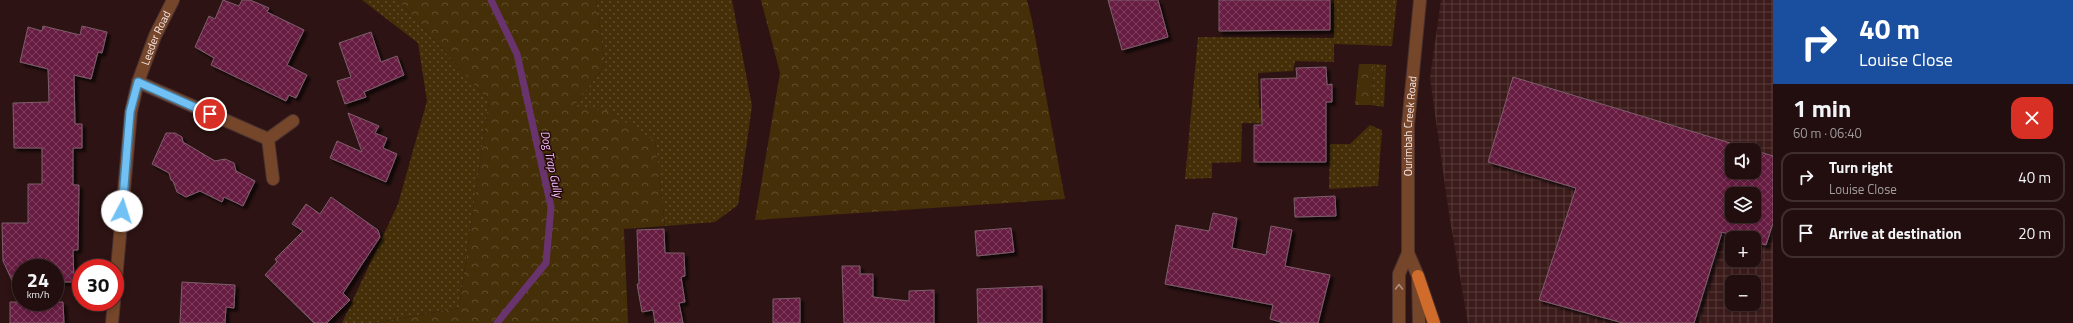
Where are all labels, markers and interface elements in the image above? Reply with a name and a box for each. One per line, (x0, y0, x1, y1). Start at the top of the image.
text: 40 m (1859, 7, 1920, 50)
street label: Leeder Road (137, 8, 174, 67)
icon: right (1793, 16, 1845, 68)
text: Louise Close (1859, 46, 1953, 73)
street label: Ourimbah Creek Road (1400, 75, 1421, 176)
text: 1 min (1793, 90, 1851, 126)
pin (193, 97, 227, 131)
button: close (2011, 97, 2053, 139)
icon: arrive (199, 103, 221, 125)
text: 60 m · 06:40 (1793, 123, 1862, 143)
water label: Dog Trap Gully (536, 129, 569, 201)
map controls (1725, 143, 1761, 311)
button: sound (1725, 143, 1761, 179)
text: Turn right (1829, 156, 1893, 179)
icon: right (1795, 166, 1817, 188)
text: 40 m (2018, 166, 2051, 189)
text: Louise Close (1829, 179, 1897, 199)
button: layers (1725, 187, 1761, 223)
position arrow (101, 190, 143, 232)
icon: arrive (1795, 222, 1817, 244)
text: Arrive at destination (1829, 222, 1962, 245)
text: 20 m (2018, 222, 2051, 245)
button: + (1725, 231, 1761, 267)
speed limit sign: 30 (72, 259, 124, 311)
text: 24 (27, 264, 49, 295)
button: − (1725, 275, 1761, 311)
one-way arrow (1395, 284, 1403, 290)
text: km/h (27, 287, 49, 302)

